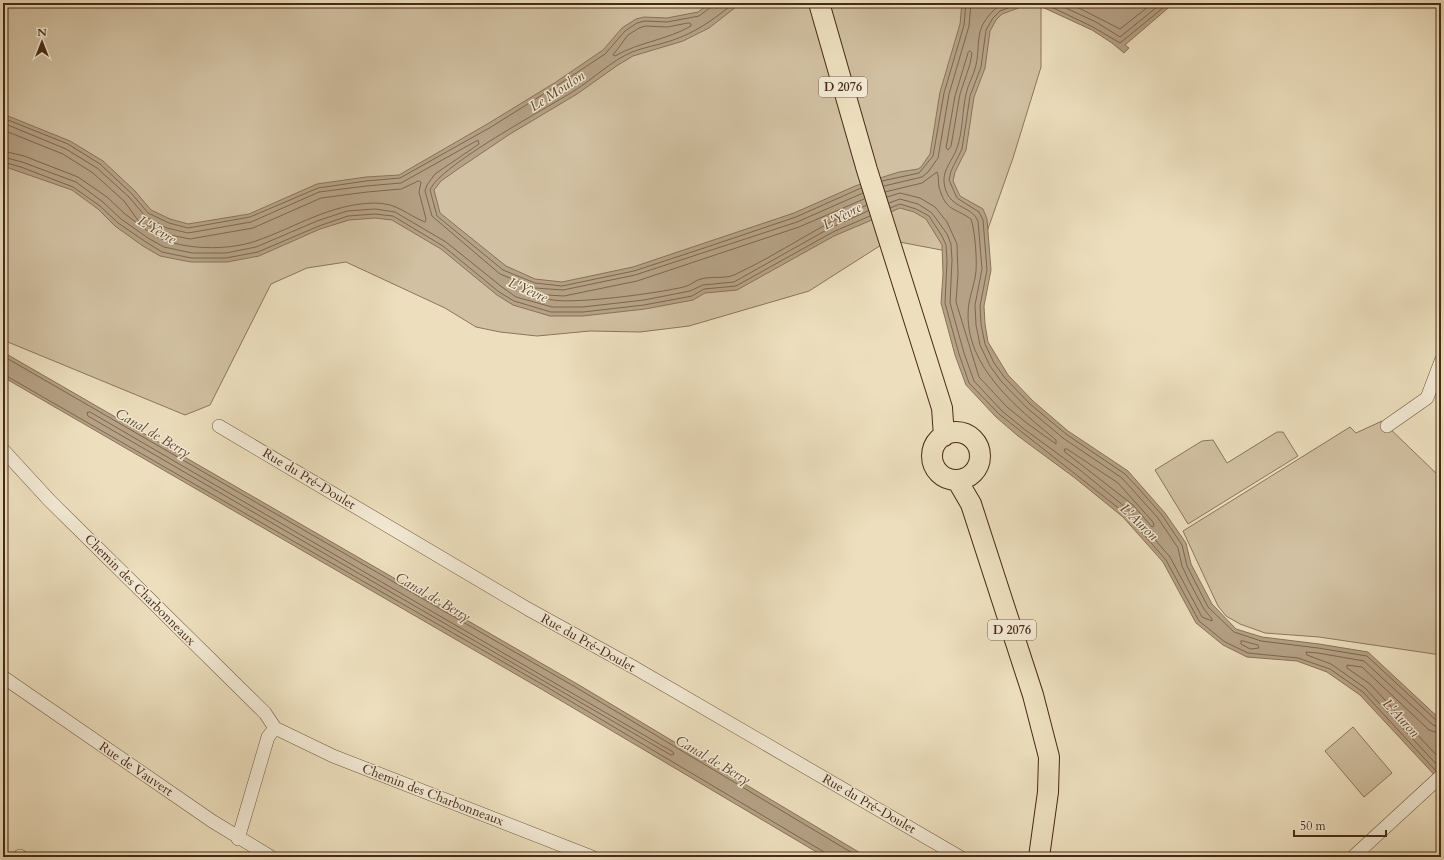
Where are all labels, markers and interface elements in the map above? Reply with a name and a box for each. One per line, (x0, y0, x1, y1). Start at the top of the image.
north arrow (22, 22, 62, 62)
text: N (37, 25, 47, 40)
water label: Le Moulon (526, 66, 588, 116)
road number: D 2076 (819, 77, 867, 97)
water label: L'Yèvre (819, 198, 865, 234)
water label: L'Yèvre (134, 211, 180, 249)
water label: L'Yèvre (505, 273, 551, 307)
water label: Canal de Berry (112, 404, 194, 462)
street label: Rue du Pré-Doulet (259, 444, 359, 514)
water label: L'Auron (1116, 499, 1162, 545)
street label: Chemin des Charbonneaux (80, 530, 200, 650)
water label: Canal de Berry (392, 568, 474, 626)
street label: Rue du Pré-Doulet (538, 610, 638, 676)
road number: D 2076 (988, 620, 1036, 640)
water label: L'Auron (1378, 695, 1424, 742)
water label: Canal de Berry (672, 731, 754, 789)
street label: Rue de Vauvert (96, 738, 176, 800)
street label: Chemin des Charbonneaux (360, 760, 507, 831)
street label: Rue du Pré-Doulet (819, 770, 919, 838)
scale bar (1294, 812, 1386, 838)
text: 50 m (1300, 818, 1327, 834)

